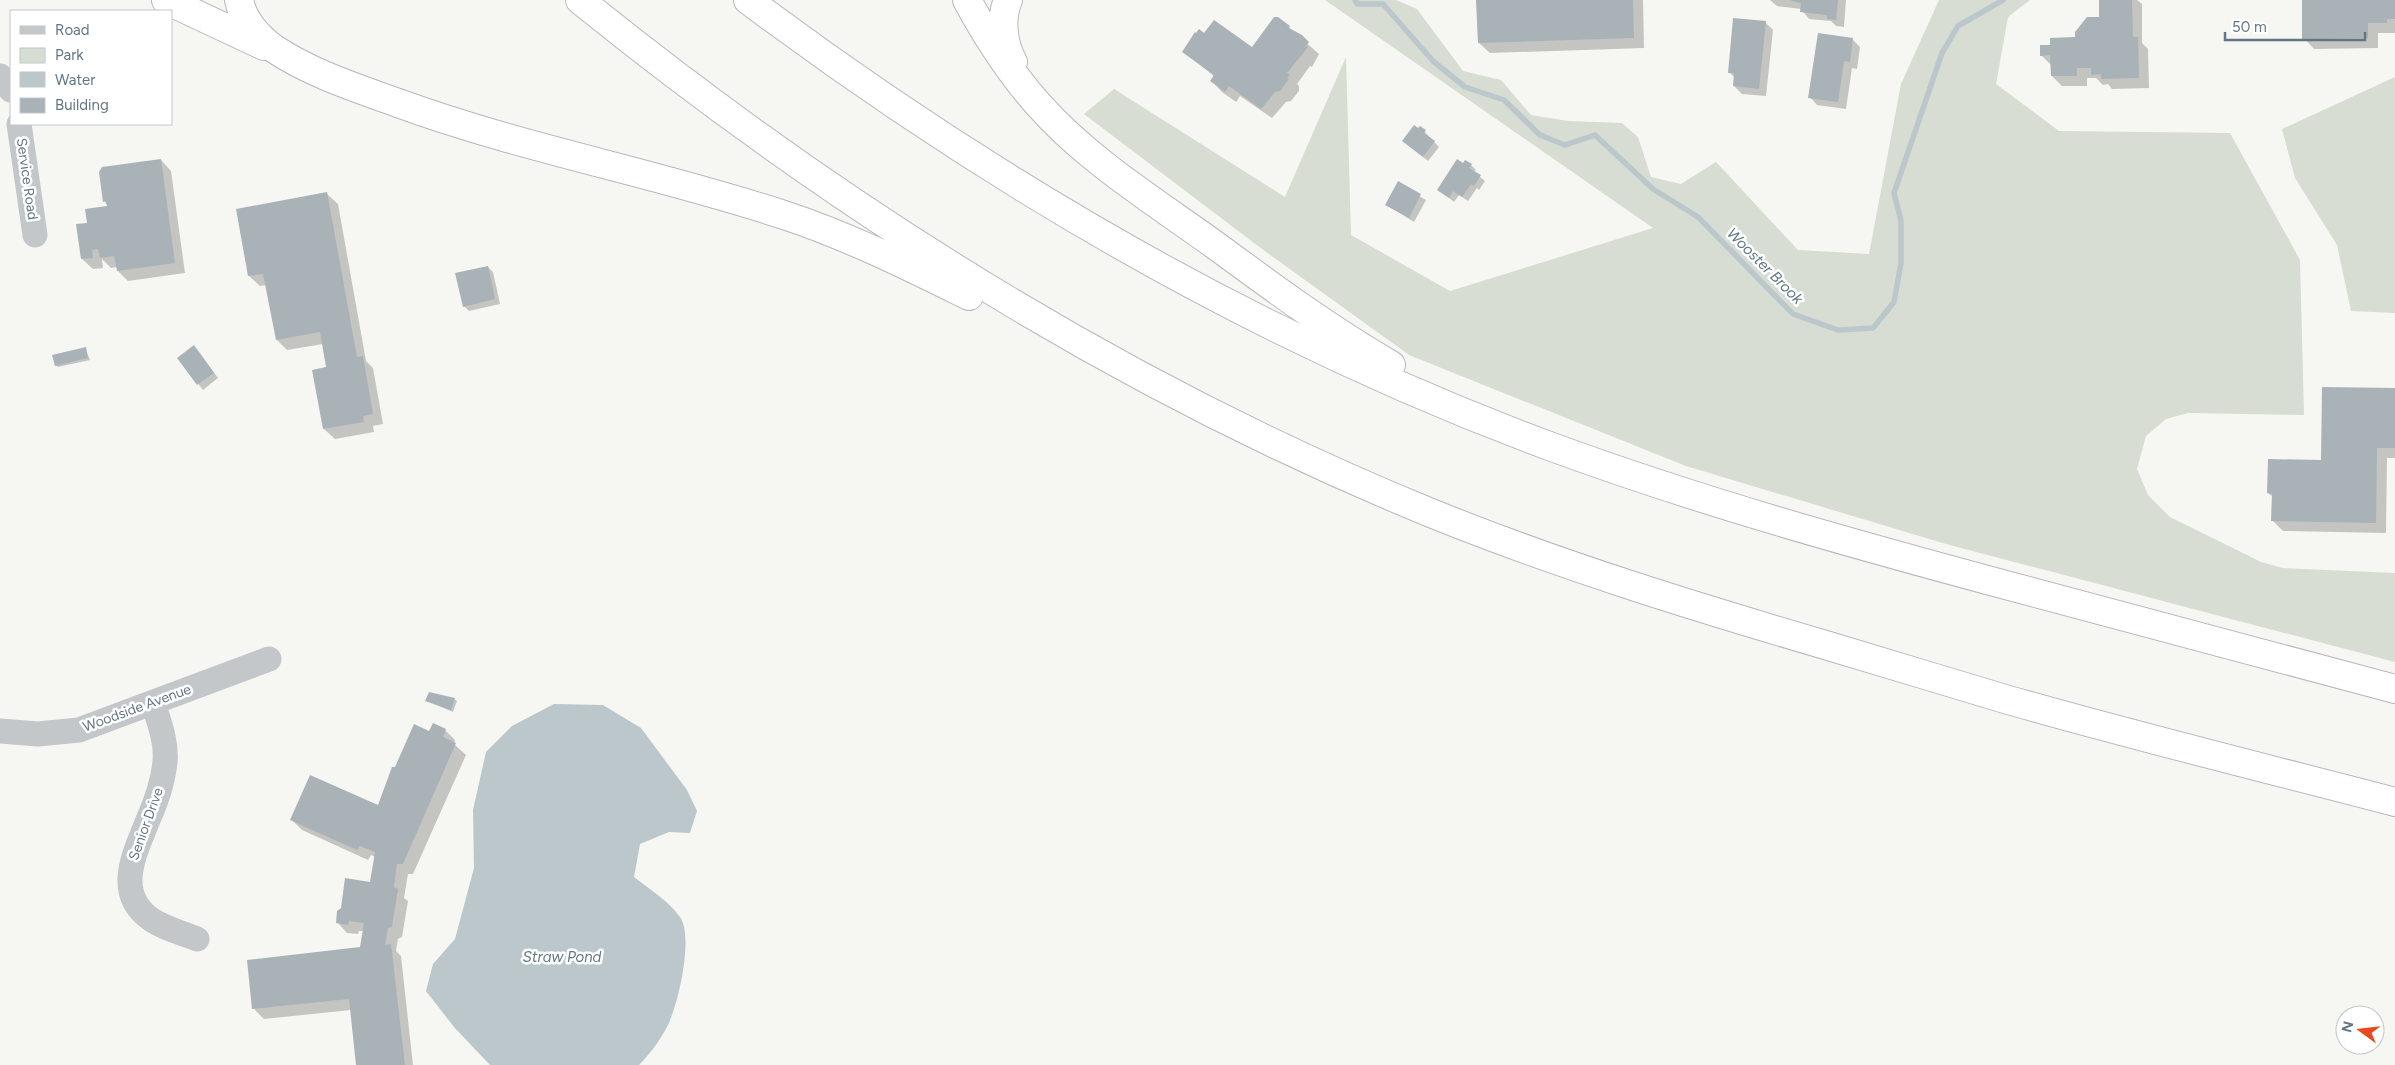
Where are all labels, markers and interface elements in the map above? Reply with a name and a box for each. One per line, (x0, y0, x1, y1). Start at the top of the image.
legend (10, 10, 172, 125)
scale bar (2225, 10, 2365, 42)
text: 50 m (2232, 18, 2267, 36)
text: Road (55, 21, 90, 39)
text: Park (55, 46, 84, 64)
text: Water (55, 71, 95, 89)
text: Building (55, 96, 109, 114)
street label: Service Road (13, 137, 41, 221)
water label: Wooster Brook (1723, 224, 1807, 308)
street label: Woodside Avenue (81, 680, 194, 735)
street label: Senior Drive (125, 785, 167, 863)
water label: Straw Pond (523, 948, 602, 966)
north arrow (2335, 1005, 2385, 1055)
text: N (2338, 1019, 2358, 1034)

